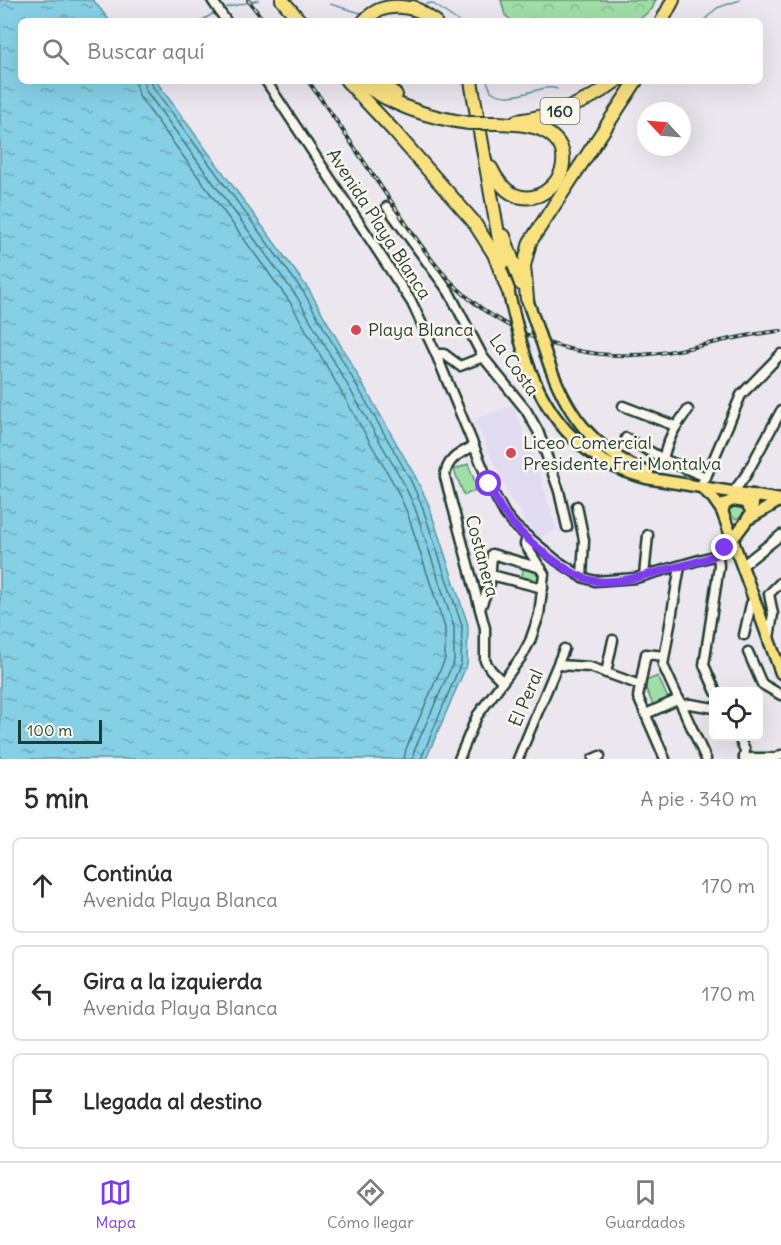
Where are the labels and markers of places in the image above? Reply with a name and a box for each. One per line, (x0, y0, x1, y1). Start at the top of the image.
place label: Playa Blanca (368, 318, 474, 341)
marker: Playa Blanca (349, 323, 363, 337)
place label: Liceo Comercial Presidente Frei Montalva (523, 431, 721, 475)
marker: Liceo Comercial Presidente Frei Montalva (504, 446, 518, 460)

